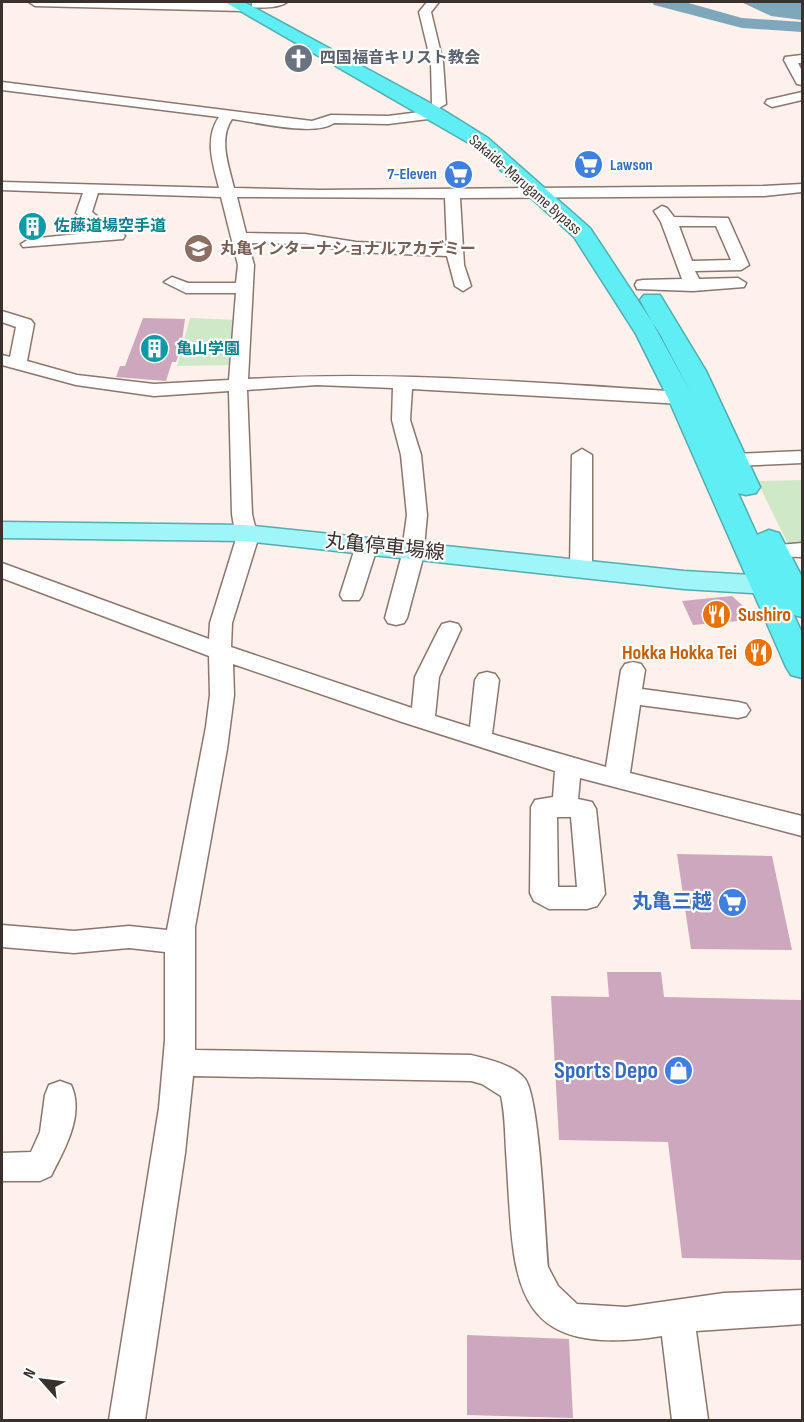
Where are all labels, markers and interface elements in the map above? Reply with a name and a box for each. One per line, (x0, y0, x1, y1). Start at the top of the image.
church icon: 四国福音キリスト教会 (283, 42, 315, 74)
place label: 四国福音キリスト教会 (320, 49, 480, 68)
street label: Sakaide-Marugame Bypass (465, 131, 585, 239)
supermarket icon: Lawson (573, 149, 605, 181)
place label: Lawson (610, 156, 653, 175)
supermarket icon: 7-Eleven (442, 158, 474, 190)
place label: 7-Eleven (387, 165, 437, 184)
building icon: 佐藤道場空手道 (17, 210, 49, 242)
place label: 佐藤道場空手道 (53, 217, 166, 236)
school or university icon: 丸亀インターナショナルアカデミー (183, 233, 215, 265)
place label: 丸亀インターナショナルアカデミー (220, 240, 476, 259)
building icon: 亀山学園 (139, 333, 171, 365)
place label: 亀山学園 (176, 340, 240, 359)
street label: 丸亀停車場線 (324, 529, 446, 565)
restaurant icon: Sushiro (701, 599, 733, 631)
place label: Sushiro (738, 603, 791, 627)
restaurant icon: Hokka Hokka Tei (742, 637, 774, 669)
place label: Hokka Hokka Tei (622, 641, 737, 665)
supermarket icon: 丸亀三越 (717, 886, 749, 918)
place label: 丸亀三越 (632, 890, 712, 914)
shop icon: Sports Depo (663, 1054, 695, 1086)
place label: Sports Depo (554, 1056, 658, 1085)
north arrow (12, 1350, 72, 1410)
text: N (20, 1365, 40, 1382)

